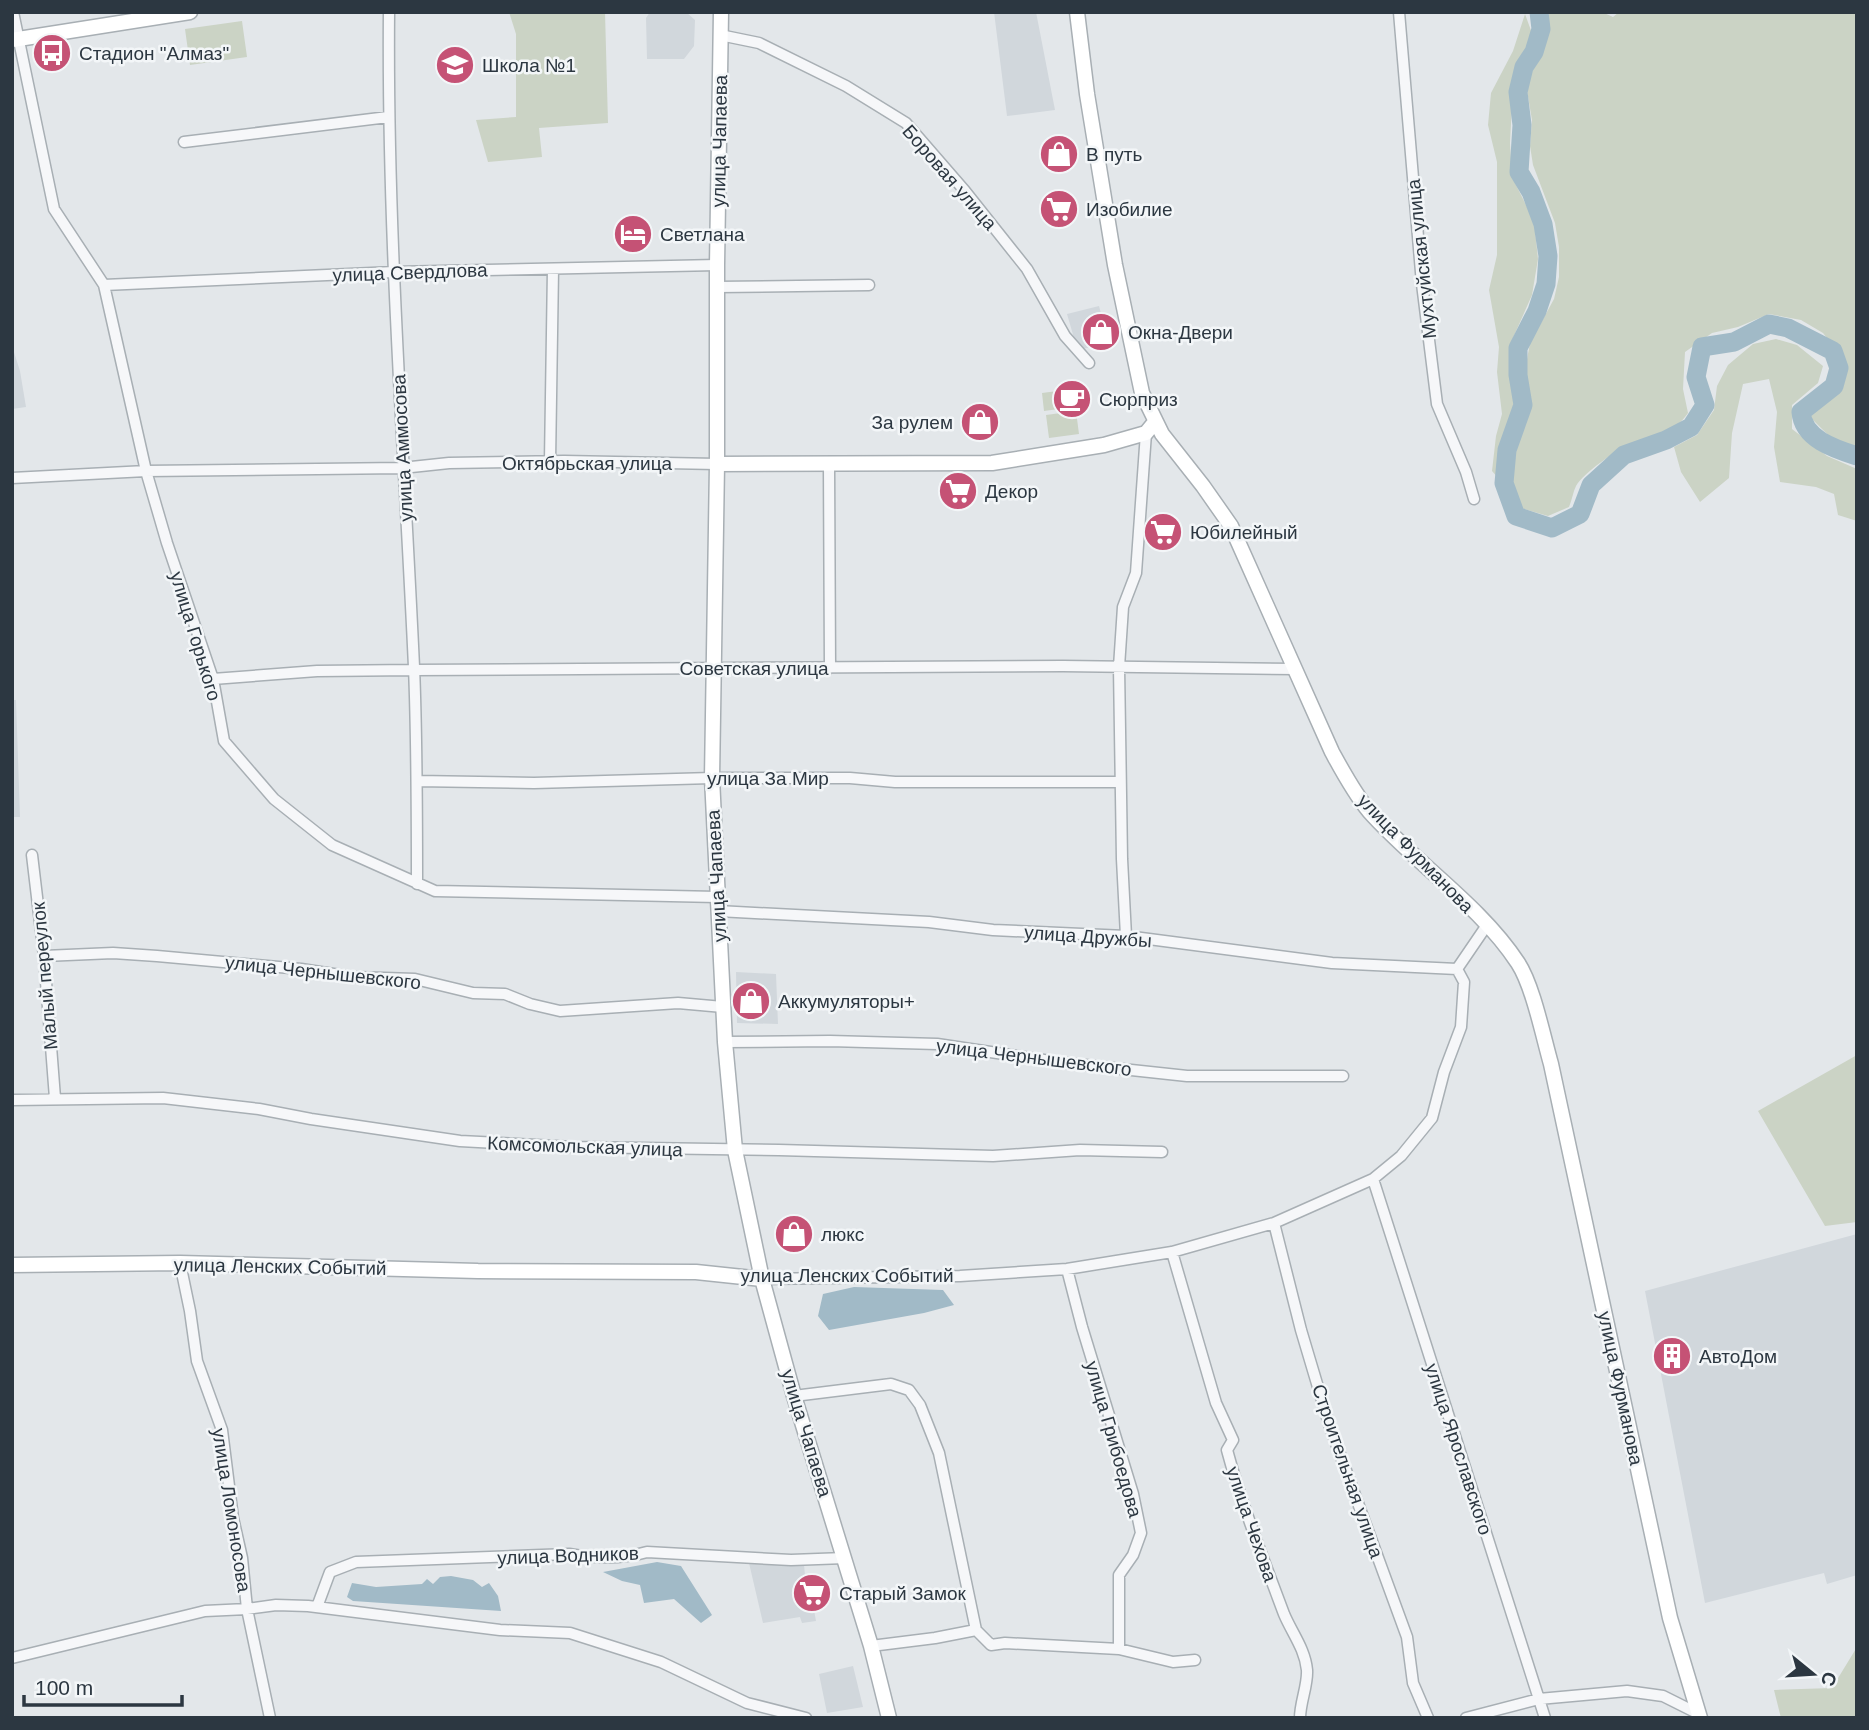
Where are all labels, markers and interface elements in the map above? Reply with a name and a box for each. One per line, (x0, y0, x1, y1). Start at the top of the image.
bus stop icon: Стадион "Алмаз" (31, 32, 73, 74)
place label: Стадион "Алмаз" (79, 43, 229, 64)
school or university icon: Школа №1 (434, 44, 476, 86)
place label: Школа №1 (482, 55, 576, 76)
street label: улица Чапаева (708, 74, 731, 207)
street label: Боровая улица (898, 120, 1001, 235)
shop icon: В путь (1038, 133, 1080, 175)
place label: В путь (1086, 144, 1142, 165)
street label: Мухтуйская улица (1403, 178, 1440, 340)
supermarket icon: Изобилие (1038, 188, 1080, 230)
place label: Изобилие (1086, 199, 1172, 220)
hotel icon: Светлана (612, 213, 654, 255)
place label: Светлана (660, 224, 745, 245)
street label: улица Свердлова (332, 259, 488, 286)
shop icon: Окна-Двери (1080, 311, 1122, 353)
place label: Окна-Двери (1128, 322, 1233, 343)
street label: улица Аммосова (388, 373, 417, 522)
cafe icon: Сюрприз (1051, 378, 1093, 420)
place label: Сюрприз (1099, 389, 1178, 410)
shop icon: За рулем (959, 401, 1001, 443)
place label: За рулем (872, 412, 953, 433)
street label: Октябрьская улица (502, 453, 673, 474)
supermarket icon: Декор (937, 470, 979, 512)
place label: Декор (985, 481, 1038, 502)
supermarket icon: Юбилейный (1142, 511, 1184, 553)
place label: Юбилейный (1190, 522, 1298, 543)
street label: улица Горького (166, 569, 225, 703)
street label: Советская улица (679, 658, 829, 679)
street label: улица За Мир (707, 768, 829, 789)
street label: улица Фурманова (1354, 790, 1478, 917)
street label: улица Чапаева (703, 809, 730, 943)
street label: Малый переулок (28, 900, 61, 1051)
street label: улица Дружбы (1023, 922, 1153, 951)
street label: улица Чернышевского (224, 952, 422, 993)
shop icon: Аккумуляторы+ (730, 980, 772, 1022)
place label: Аккумуляторы+ (778, 991, 915, 1012)
street label: улица Чернышевского (935, 1035, 1133, 1080)
street label: Комсомольская улица (487, 1133, 684, 1160)
shop icon: люкс (773, 1213, 815, 1255)
place label: люкс (821, 1224, 864, 1245)
street label: улица Ленских Событий (173, 1254, 387, 1279)
street label: улица Ленских Событий (741, 1265, 954, 1286)
street label: улица Фурманова (1594, 1309, 1647, 1467)
building icon: АвтоДом (1651, 1335, 1693, 1377)
place label: АвтоДом (1699, 1346, 1777, 1367)
street label: улица Грибоедова (1081, 1359, 1146, 1520)
street label: улица Ярославского (1421, 1361, 1496, 1538)
street label: улица Чапаева (777, 1367, 836, 1500)
street label: Строительная улица (1308, 1381, 1387, 1561)
street label: улица Ломоносова (208, 1426, 255, 1594)
street label: улица Чехова (1222, 1464, 1281, 1585)
street label: улица Водников (497, 1543, 639, 1568)
supermarket icon: Старый Замок (791, 1572, 833, 1614)
place label: Старый Замок (839, 1583, 967, 1604)
north arrow (1778, 1639, 1848, 1709)
scale bar (24, 1664, 182, 1708)
text: С (1817, 1669, 1841, 1689)
text: 100 m (35, 1676, 93, 1699)

